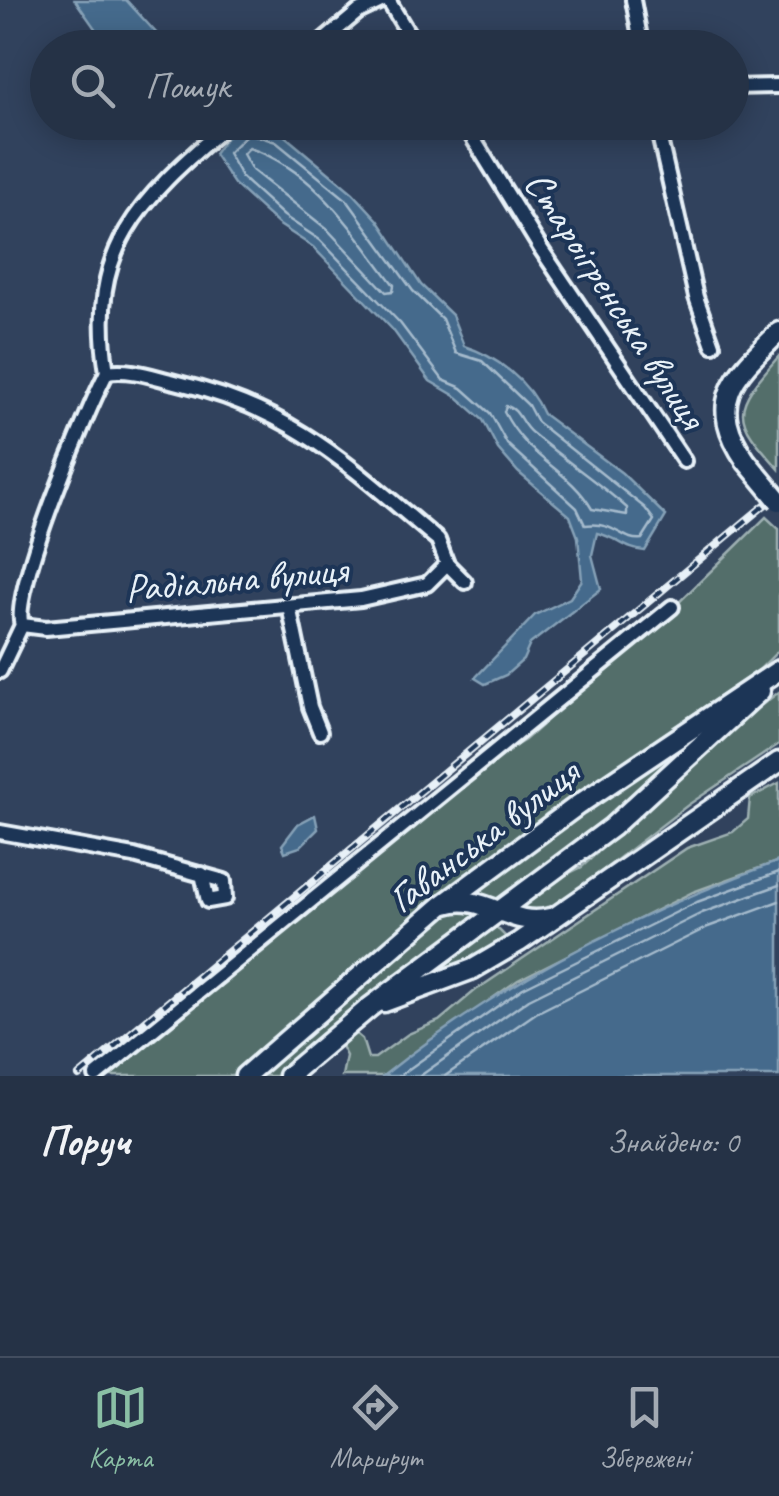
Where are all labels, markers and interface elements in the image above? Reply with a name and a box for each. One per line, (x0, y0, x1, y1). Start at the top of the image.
search box (30, 30, 749, 140)
icon: search (65, 58, 120, 113)
text: Пошук (145, 62, 230, 109)
street label: Староігренська вулиця (513, 161, 718, 440)
street label: Радіальна вулиця (123, 544, 352, 614)
street label: Гаванська вулиця (378, 746, 592, 924)
text: Поруч (40, 1115, 130, 1168)
text: Знайдено: 0 (607, 1121, 739, 1162)
tab: Карта (89, 1380, 153, 1475)
tab: Маршрут (330, 1380, 422, 1475)
tab: Збережені (599, 1380, 690, 1475)

